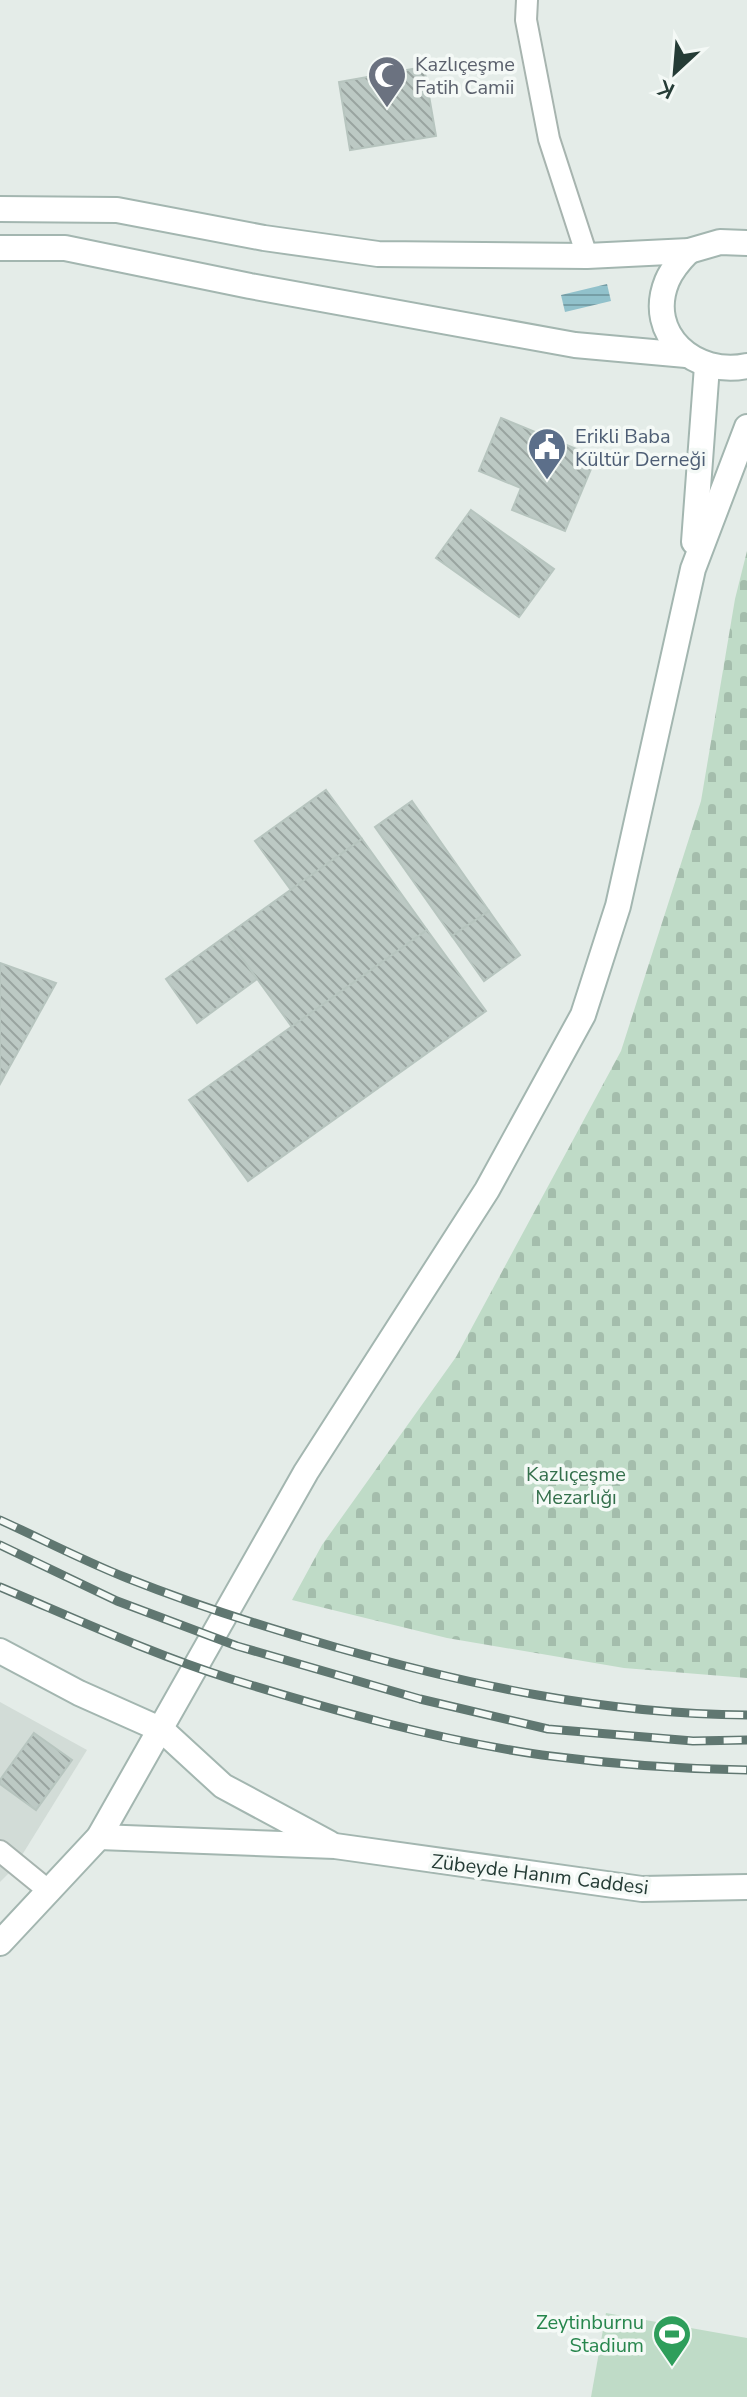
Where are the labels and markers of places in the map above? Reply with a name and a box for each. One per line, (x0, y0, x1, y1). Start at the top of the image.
place label: Kazlıçeşme Fatih Camii (415, 51, 515, 101)
mosque icon: Kazlıçeşme Fatih Camii (366, 54, 408, 109)
place label: Erikli Baba Kültür Derneği (575, 423, 706, 473)
public building icon: Erikli Baba Kültür Derneği (526, 426, 568, 481)
place label: Zeytinburnu Stadium (536, 2309, 644, 2359)
sports icon: Zeytinburnu Stadium (651, 2313, 693, 2368)

